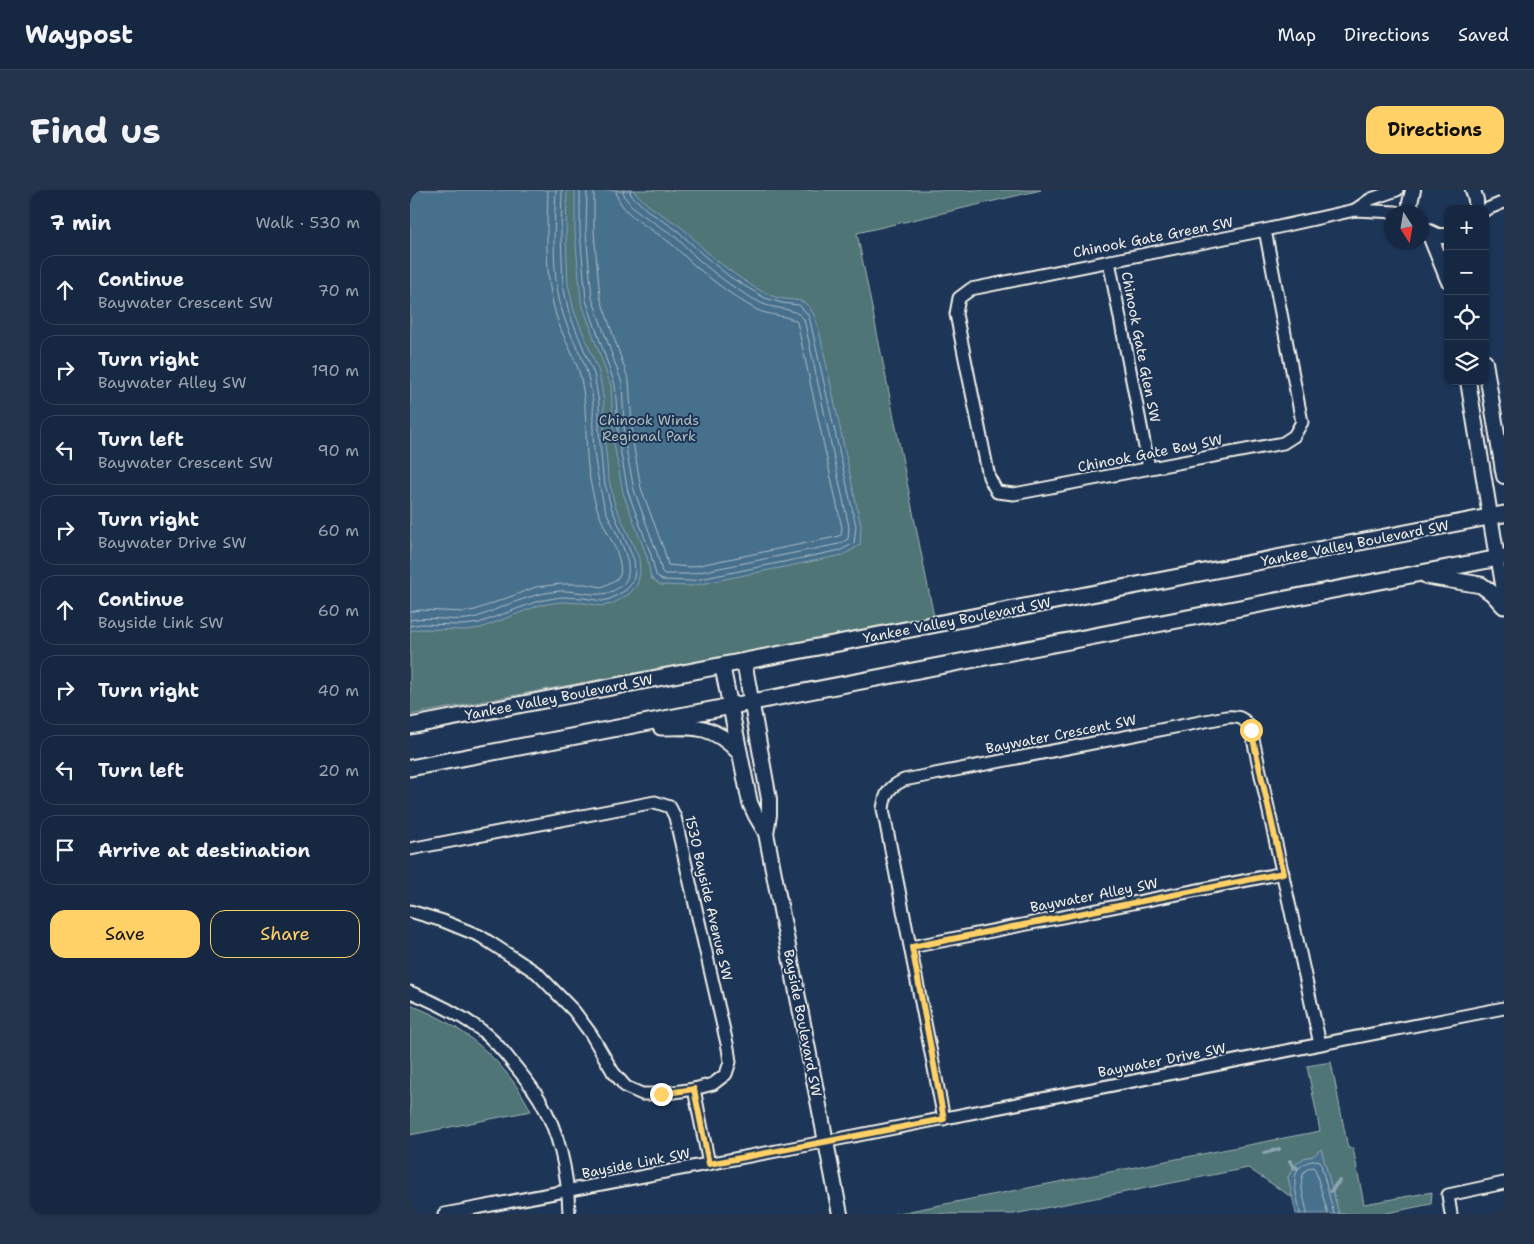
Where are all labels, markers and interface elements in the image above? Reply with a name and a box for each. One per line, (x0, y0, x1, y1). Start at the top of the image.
text: Waypost (25, 19, 133, 51)
text: Map (1278, 23, 1316, 47)
text: Directions (1344, 23, 1430, 47)
text: Saved (1458, 23, 1509, 47)
button: Directions (1366, 106, 1504, 154)
text: Find us (30, 107, 161, 154)
north arrow (1384, 205, 1429, 250)
map controls (1444, 205, 1489, 385)
button: + (1444, 205, 1489, 250)
text: 7 min (50, 209, 111, 237)
text: Walk · 530 m (256, 212, 360, 233)
street label: Chinook Gate Green SW (1071, 213, 1235, 261)
button: − (1444, 250, 1489, 295)
text: Continue (98, 267, 184, 292)
street label: Chinook Gate Glen SW (1118, 270, 1164, 424)
icon: ahead (51, 276, 79, 304)
text: 70 m (318, 280, 359, 301)
text: Baywater Crescent SW (98, 292, 273, 313)
button: locate (1444, 295, 1489, 340)
button: layers (1444, 340, 1489, 385)
text: Turn right (98, 347, 199, 372)
icon: right (51, 356, 79, 384)
text: 190 m (312, 360, 359, 381)
text: Baywater Alley SW (98, 372, 247, 393)
park label: Chinook Winds Regional Park (599, 411, 699, 445)
text: Turn left (98, 427, 184, 452)
street label: Chinook Gate Bay SW (1076, 430, 1224, 476)
icon: left (51, 436, 79, 464)
text: 90 m (318, 440, 359, 461)
text: Baywater Crescent SW (98, 452, 273, 473)
text: Turn right (98, 507, 199, 532)
icon: right (51, 516, 79, 544)
street label: Yankee Valley Boulevard SW (1259, 516, 1451, 570)
text: 60 m (318, 520, 359, 541)
text: Baywater Drive SW (98, 532, 247, 553)
text: Continue (98, 587, 184, 612)
street label: Yankee Valley Boulevard SW (861, 593, 1053, 647)
icon: ahead (51, 596, 79, 624)
text: 60 m (318, 600, 359, 621)
text: Bayside Link SW (98, 612, 224, 633)
street label: Yankee Valley Boulevard SW (463, 670, 655, 724)
icon: right (51, 676, 79, 704)
text: Turn right (98, 678, 199, 703)
text: 40 m (317, 680, 359, 701)
street label: Baywater Crescent SW (984, 711, 1138, 757)
route start (1240, 719, 1263, 742)
icon: left (51, 756, 79, 784)
text: Turn left (98, 758, 184, 783)
text: 20 m (318, 760, 359, 781)
street label: 1530 Bayside Avenue SW (681, 813, 737, 983)
icon: arrive (51, 836, 79, 864)
text: Arrive at destination (98, 838, 310, 863)
street label: Baywater Alley SW (1028, 874, 1160, 916)
button: Save (50, 910, 200, 958)
button: Share (210, 910, 360, 958)
street label: Bayside Boulevard SW (780, 948, 826, 1098)
street label: Baywater Drive SW (1096, 1039, 1228, 1081)
route end (650, 1083, 673, 1106)
street label: Bayside Link SW (580, 1144, 692, 1182)

